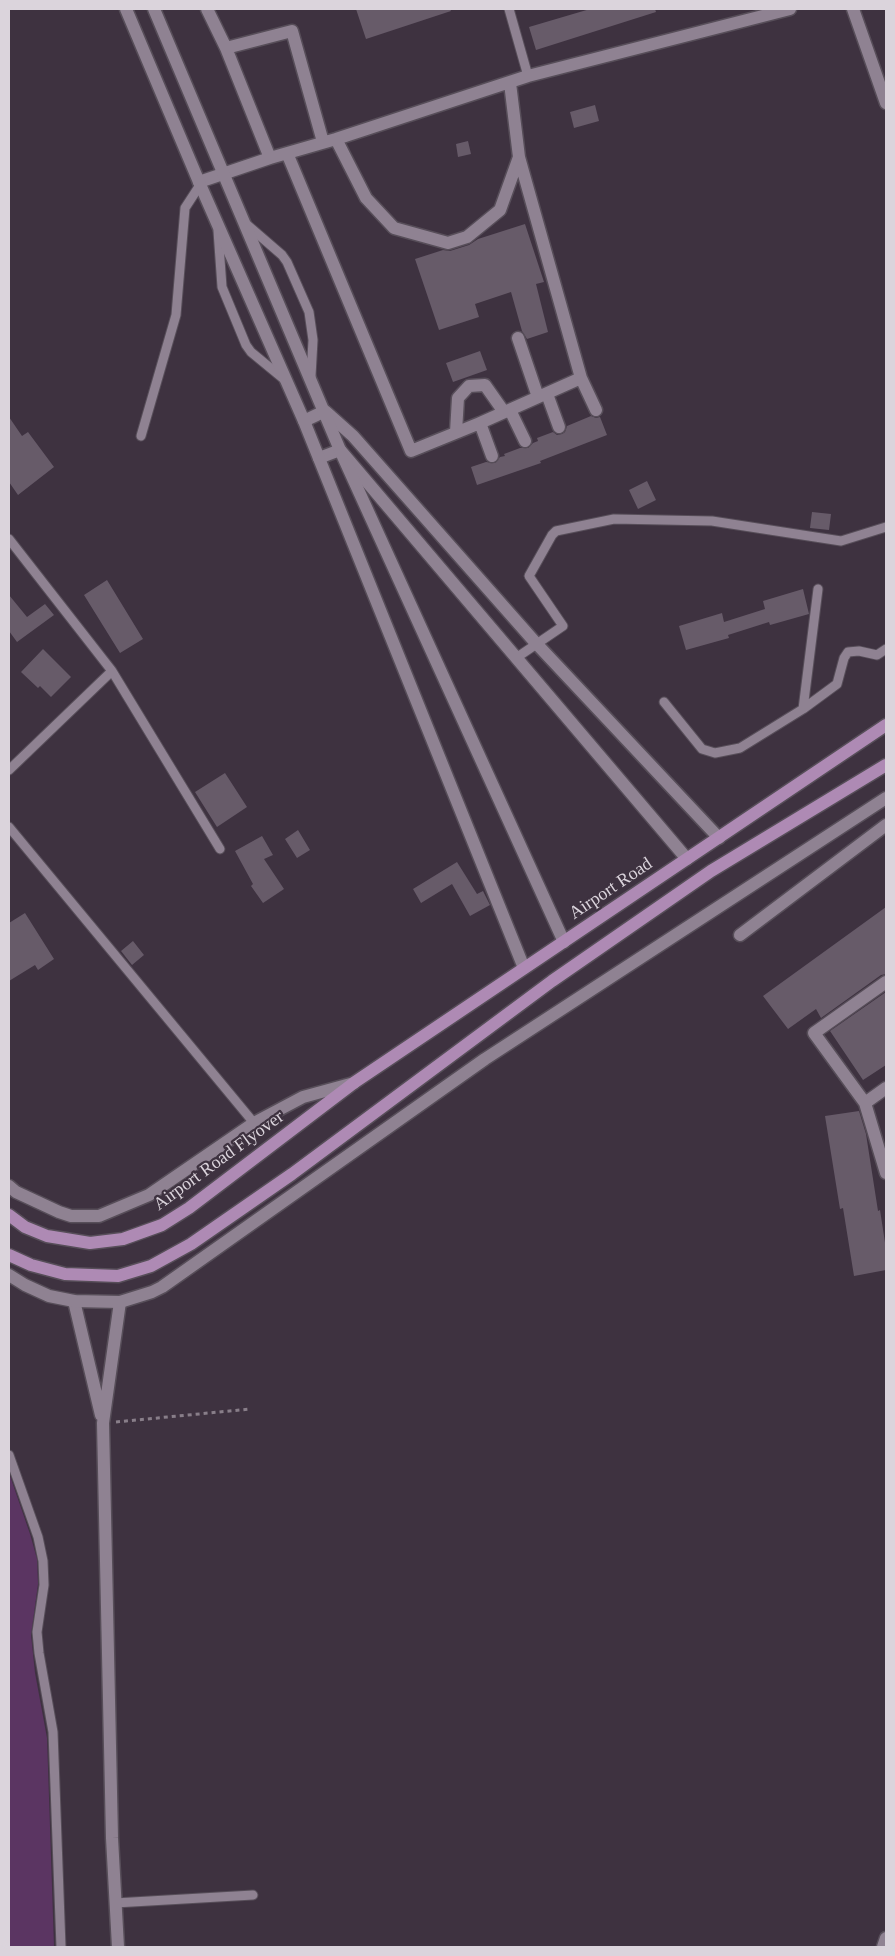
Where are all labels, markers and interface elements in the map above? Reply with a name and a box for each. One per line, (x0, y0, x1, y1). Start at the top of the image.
street label: Airport Road (565, 853, 657, 925)
street label: Airport Road Flyover (150, 1106, 288, 1216)

